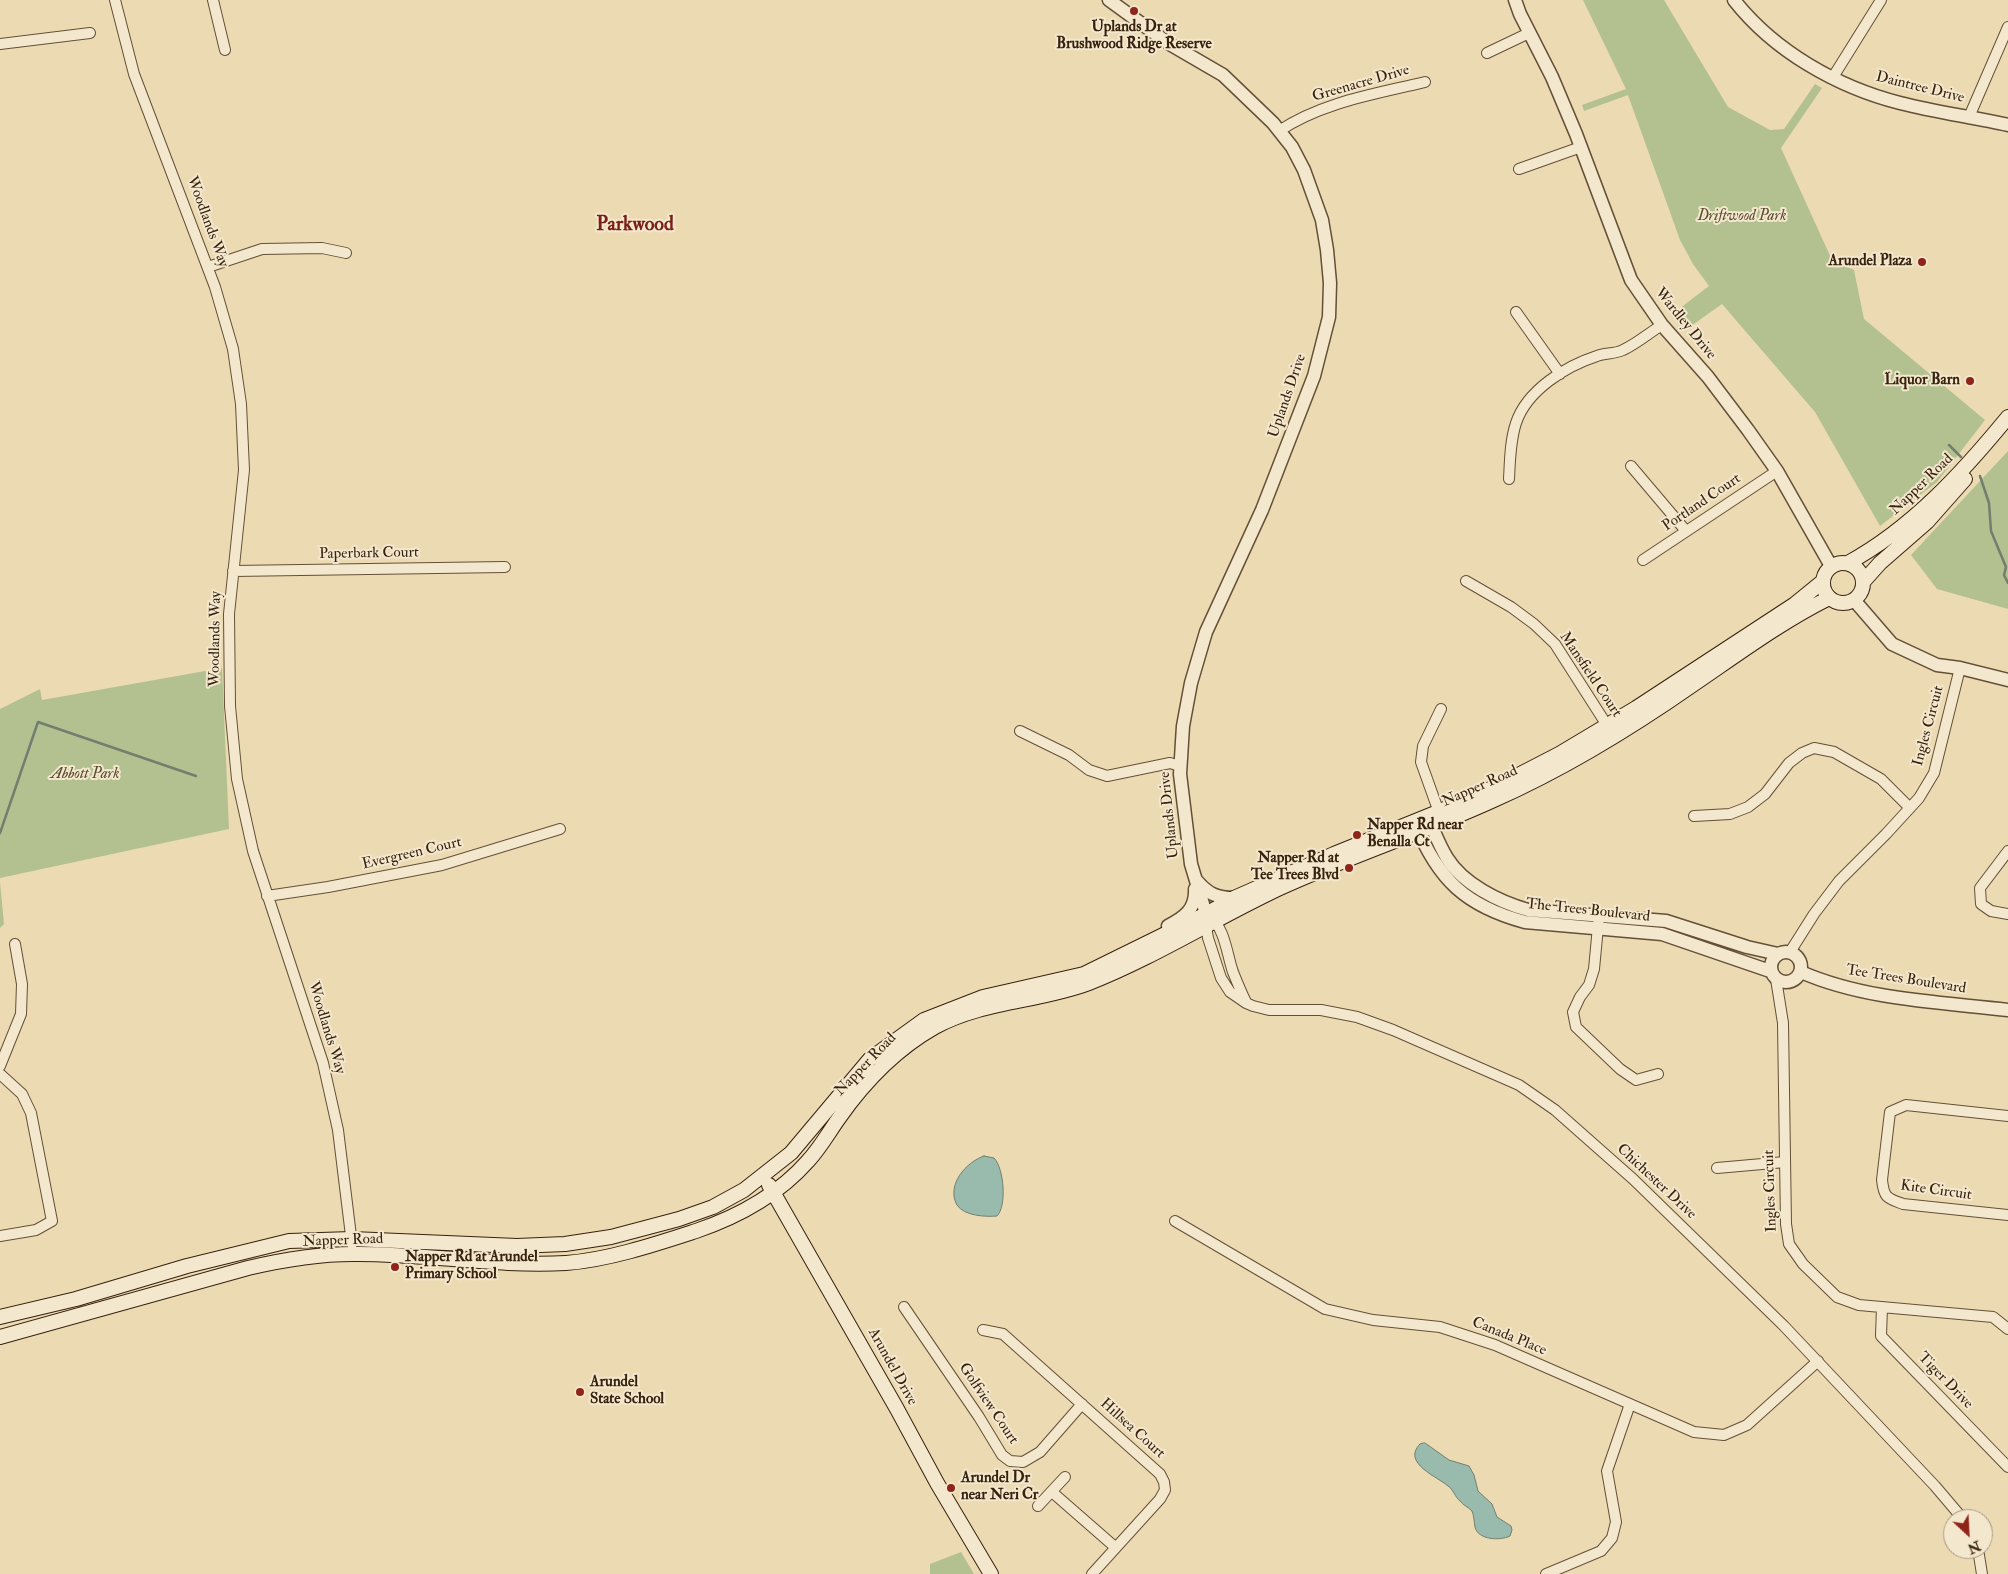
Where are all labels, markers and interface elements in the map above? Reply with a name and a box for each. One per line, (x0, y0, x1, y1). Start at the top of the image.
marker: Uplands Dr at Brushwood Ridge Reserve (1128, 5, 1140, 17)
place label: Uplands Dr at Brushwood Ridge Reserve (1056, 19, 1212, 54)
street label: Greenacre Drive (1310, 62, 1412, 106)
street label: Daintree Drive (1874, 68, 1966, 108)
street label: Woodlands Way (182, 174, 232, 270)
park label: Driftwood Park (1698, 208, 1786, 226)
district label: Parkwood (596, 214, 674, 238)
place label: Arundel Plaza (1829, 253, 1912, 271)
marker: Arundel Plaza (1916, 256, 1928, 268)
street label: Wardley Drive (1651, 284, 1719, 364)
street label: Uplands Drive (1265, 352, 1311, 440)
place label: Liquor Barn (1884, 372, 1960, 390)
marker: Liquor Barn (1964, 375, 1976, 387)
street label: Napper Road (1887, 450, 1957, 520)
street label: Portland Court (1659, 470, 1745, 536)
street label: Paperbark Court (319, 544, 419, 564)
street label: Woodlands Way (206, 591, 226, 687)
street label: Mansfield Court (1555, 629, 1625, 721)
street label: Ingles Circuit (1910, 684, 1948, 768)
street label: Napper Road (1439, 762, 1521, 812)
park label: Abbott Park (51, 766, 119, 784)
street label: Uplands Drive (1156, 771, 1184, 859)
place label: Napper Rd near Benalla Ct (1367, 817, 1463, 852)
marker: Napper Rd near Benalla Ct (1351, 829, 1363, 841)
street label: Evergreen Court (361, 834, 463, 874)
place label: Napper Rd at Tee Trees Blvd (1251, 850, 1339, 885)
marker: Napper Rd at Tee Trees Blvd (1343, 862, 1355, 874)
street label: The Trees Boulevard (1525, 896, 1651, 926)
street label: Tee Trees Boulevard (1845, 962, 1967, 998)
street label: Woodlands Way (303, 980, 349, 1076)
street label: Napper Road (831, 1030, 901, 1100)
street label: Chichester Drive (1612, 1141, 1700, 1223)
street label: Ingles Circuit (1761, 1149, 1781, 1233)
street label: Kite Circuit (1899, 1177, 1973, 1205)
street label: Napper Road (302, 1231, 384, 1251)
place label: Napper Rd at Arundel Primary School (405, 1249, 538, 1284)
marker: Napper Rd at Arundel Primary School (389, 1261, 401, 1273)
street label: Canada Place (1469, 1314, 1549, 1360)
street label: Arundel Drive (863, 1325, 921, 1409)
street label: Tiger Drive (1914, 1349, 1976, 1413)
street label: Golfview Court (954, 1360, 1022, 1448)
place label: Arundel State School (590, 1374, 664, 1409)
marker: Arundel State School (574, 1386, 586, 1398)
street label: Hillsea Court (1096, 1395, 1168, 1463)
place label: Arundel Dr near Neri Cr (961, 1470, 1038, 1505)
marker: Arundel Dr near Neri Cr (945, 1482, 957, 1494)
north arrow (1943, 1509, 1993, 1559)
text: N (1965, 1537, 1983, 1557)

